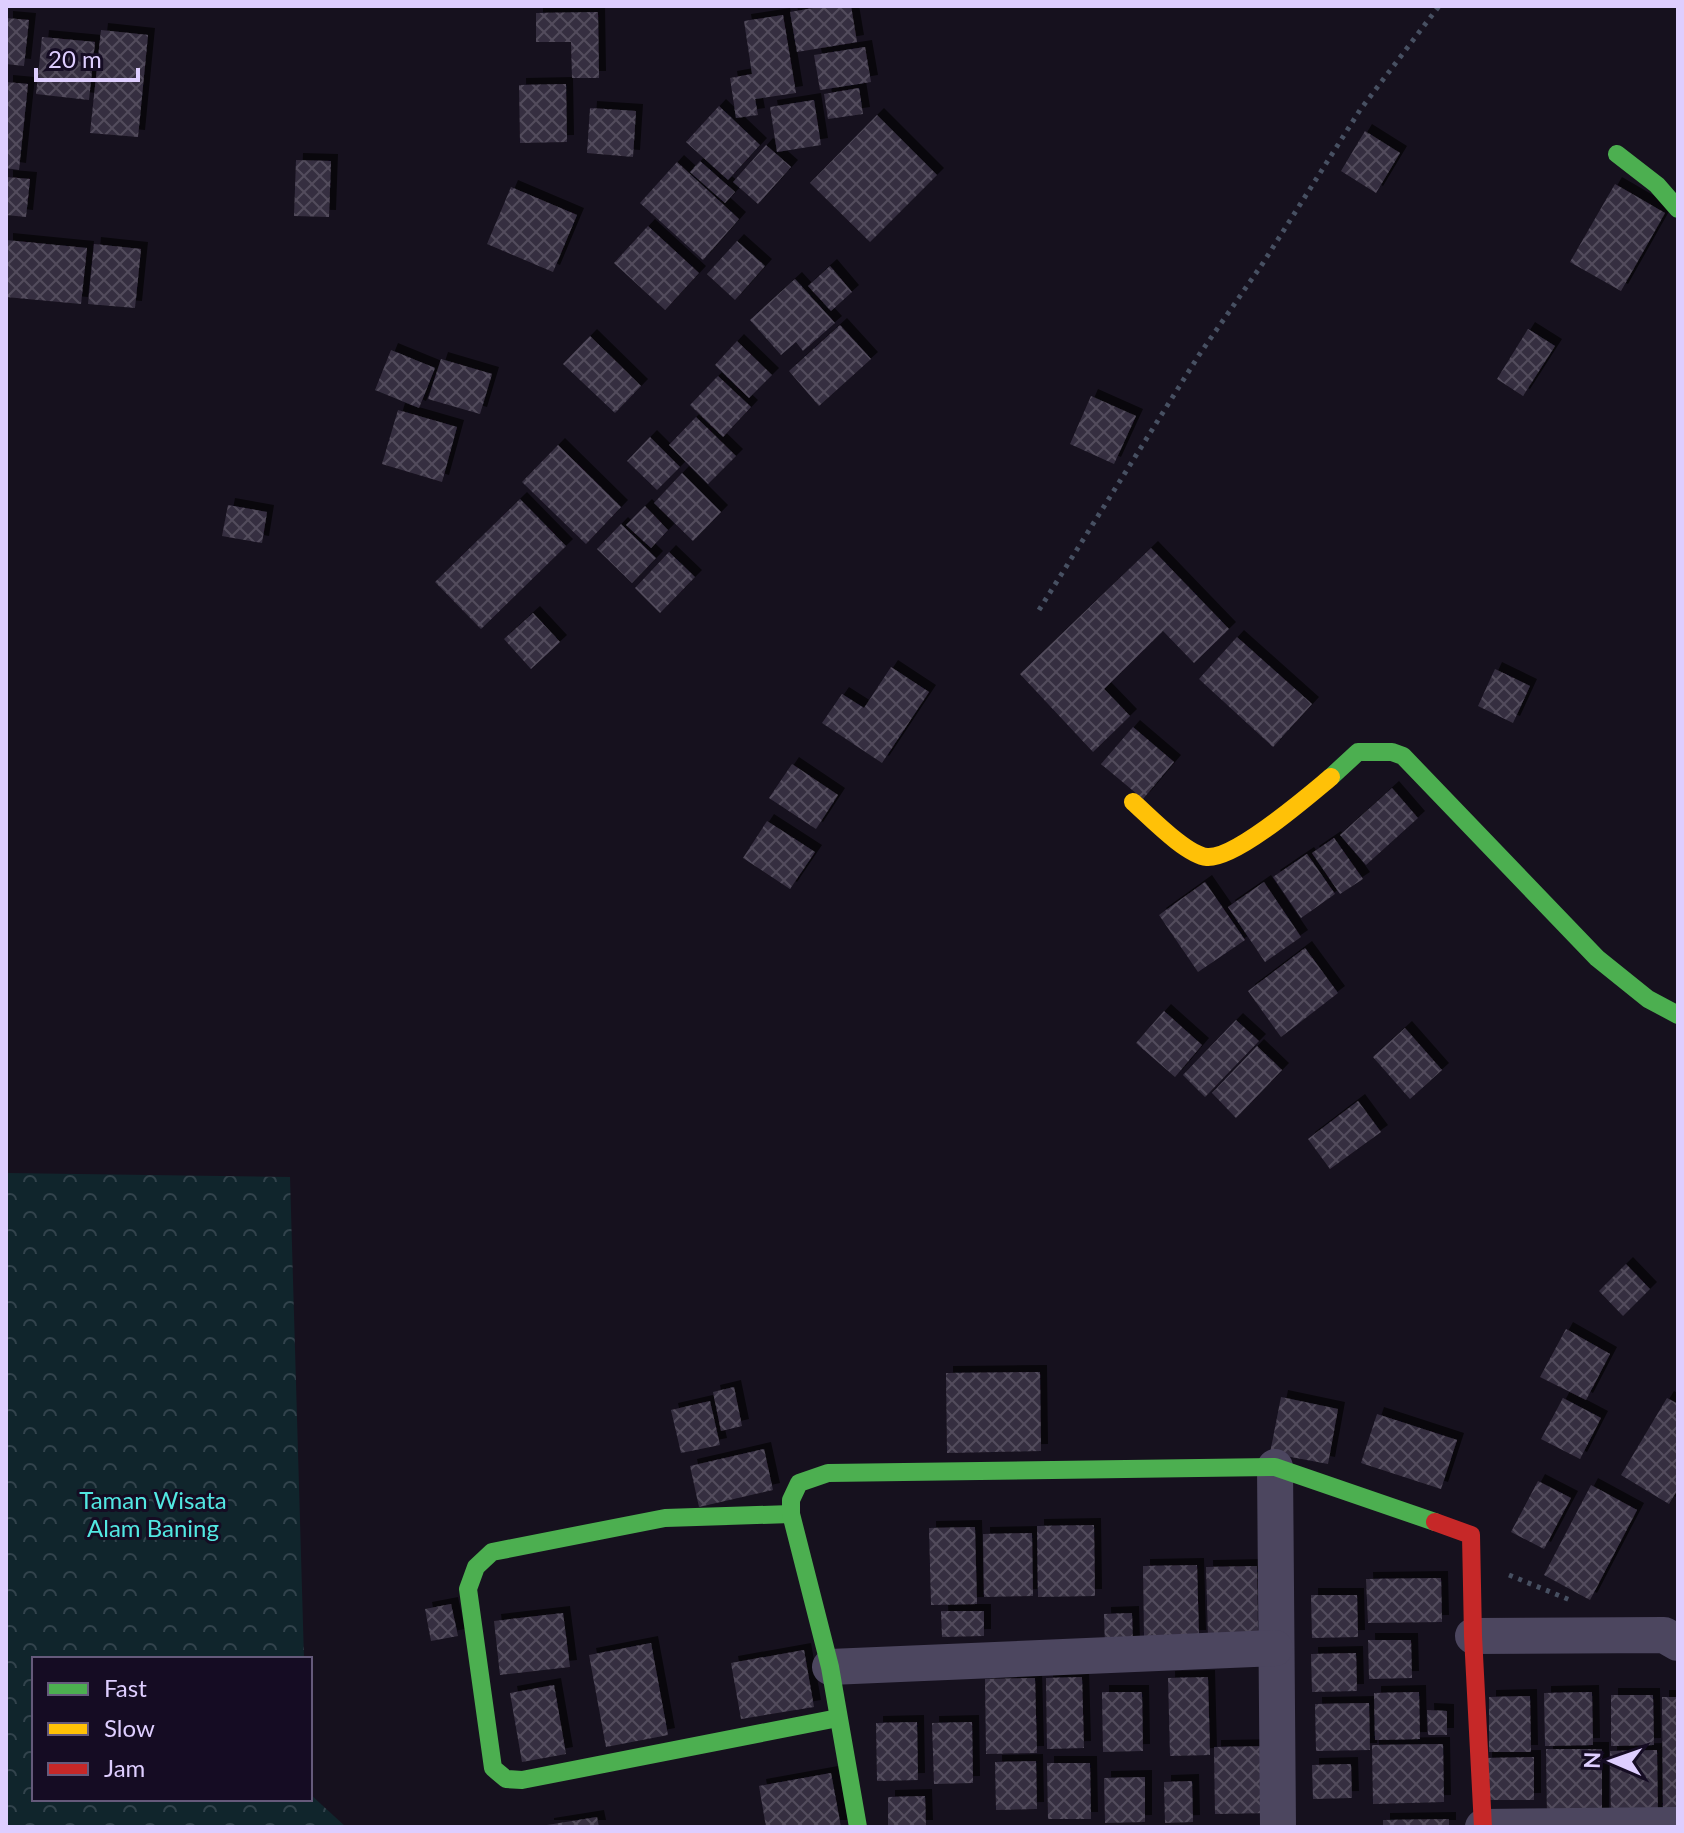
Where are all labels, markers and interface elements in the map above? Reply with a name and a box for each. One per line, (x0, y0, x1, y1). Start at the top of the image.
scale bar (36, 32, 138, 82)
text: 20 m (48, 44, 102, 73)
park label: Taman Wisata Alam Baning (79, 1485, 227, 1542)
legend (32, 1657, 312, 1801)
text: Fast (104, 1673, 147, 1702)
text: Slow (104, 1713, 155, 1742)
north arrow (1572, 1721, 1652, 1801)
text: N (1578, 1751, 1605, 1769)
text: Jam (104, 1753, 145, 1782)

